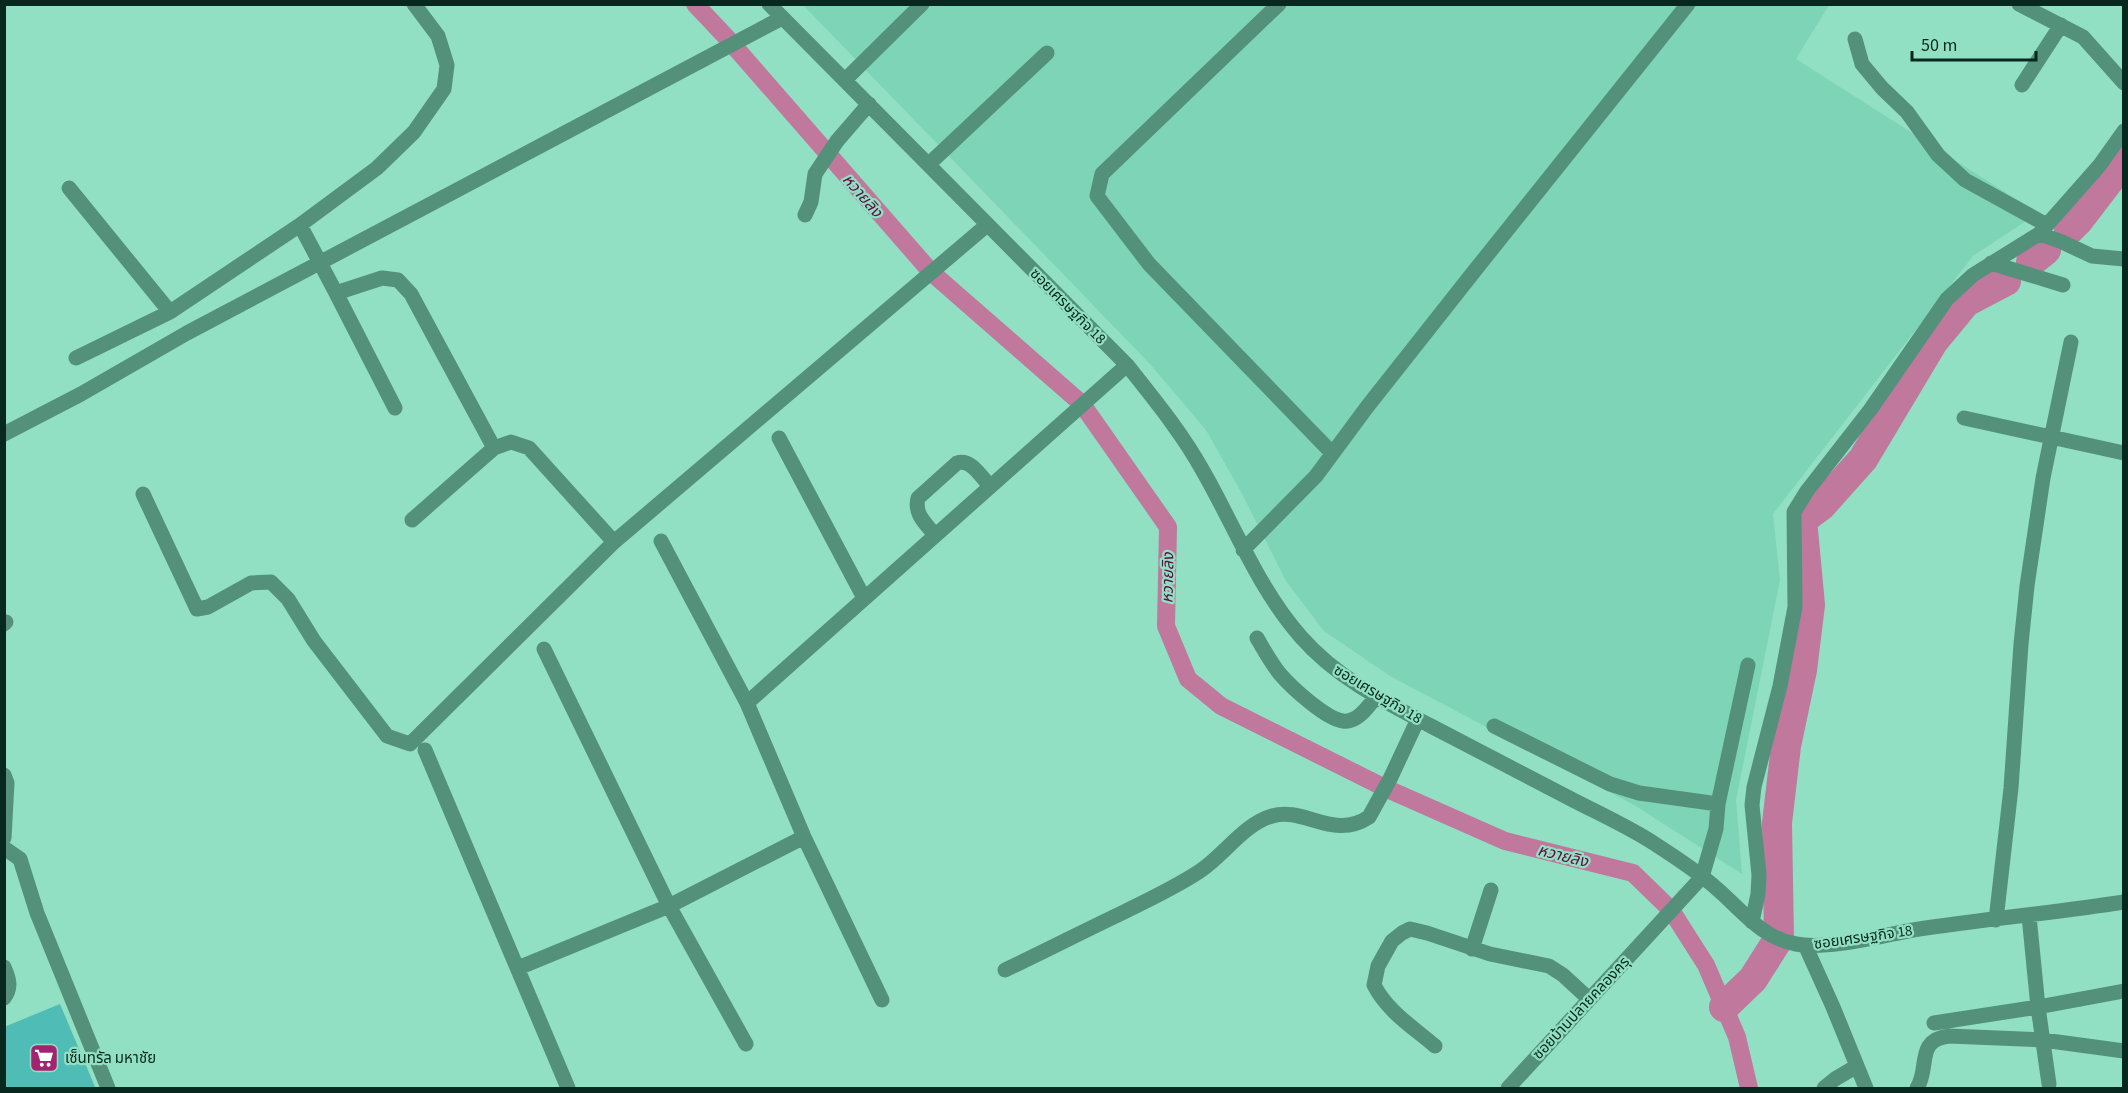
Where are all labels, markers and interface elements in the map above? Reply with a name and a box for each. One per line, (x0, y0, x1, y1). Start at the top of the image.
scale bar (1912, 24, 2036, 62)
text: 50 m (1921, 33, 1957, 58)
water label: หวายลิง (837, 169, 888, 223)
street label: ซอยเศรษฐกิจ 18 (1025, 264, 1110, 349)
water label: หวายลิง (1157, 551, 1179, 604)
street label: ซอยเศรษฐกิจ 18 (1330, 660, 1426, 729)
water label: หวายลิง (1535, 839, 1592, 873)
street label: ซอยเศรษฐกิจ 18 (1812, 920, 1914, 955)
street label: ซอยบ้านปลายคลองครุ (1528, 952, 1635, 1064)
supermarket icon: เซ็นทรัล มหาชัย (28, 1042, 60, 1074)
place label: เซ็นทรัล มหาชัย (65, 1048, 156, 1069)

